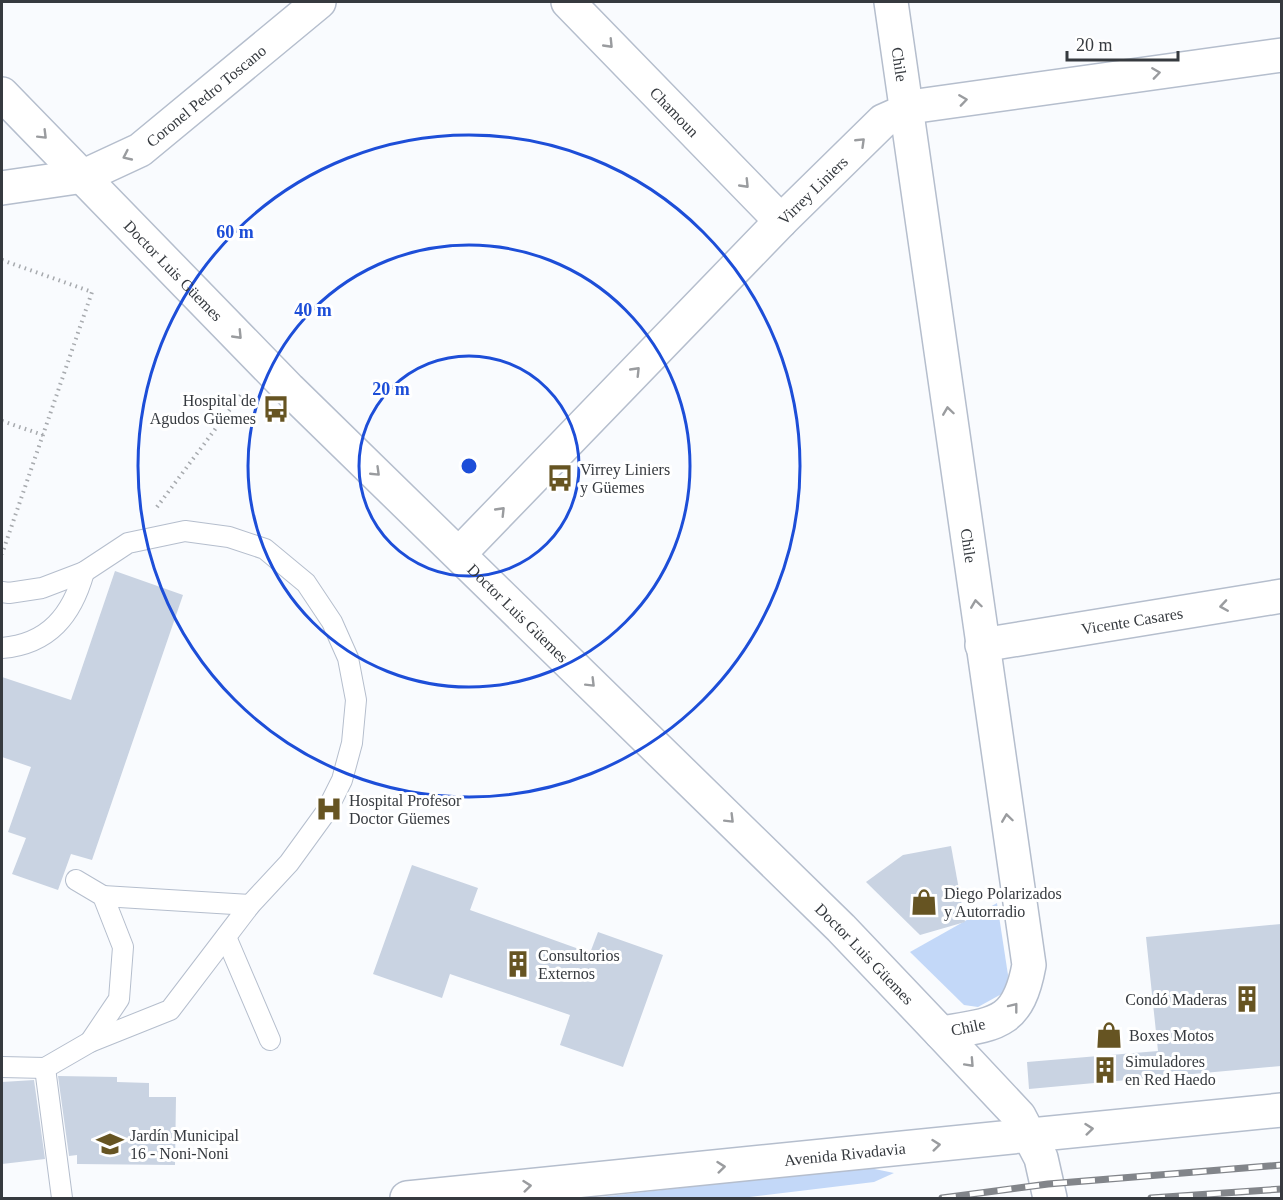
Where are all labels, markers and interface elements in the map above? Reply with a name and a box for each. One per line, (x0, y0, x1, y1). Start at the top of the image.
scale bar (1067, 24, 1178, 62)
text: 20 m (1076, 35, 1113, 55)
one-way arrow (602, 36, 613, 47)
street label: Coronel Pedro Toscano (143, 41, 269, 150)
street label: Chile (889, 46, 911, 83)
one-way arrow (1151, 67, 1161, 79)
street label: Chamoun (647, 83, 702, 140)
one-way arrow (958, 94, 968, 106)
one-way arrow (35, 127, 46, 138)
one-way arrow (854, 139, 865, 150)
one-way arrow (122, 149, 133, 161)
street label: Virrey Liniers (774, 152, 851, 228)
one-way arrow (738, 177, 749, 187)
street label: Doctor Luis Güemes (121, 217, 226, 324)
text: 60 m (216, 222, 254, 242)
text: 40 m (294, 300, 332, 320)
one-way arrow (230, 327, 241, 338)
one-way arrow (629, 368, 640, 378)
text: 20 m (372, 379, 410, 399)
place label: Hospital de Agudos Güemes (150, 392, 256, 428)
bus stop icon: Hospital de Agudos Güemes (261, 394, 291, 424)
one-way arrow (943, 406, 955, 415)
centre of rings (459, 456, 479, 476)
place label: Virrey Liniers y Güemes (580, 461, 670, 497)
bus stop icon: Virrey Liniers y Güemes (545, 463, 575, 493)
one-way arrow (369, 465, 379, 476)
one-way arrow (493, 508, 504, 519)
street label: Chile (958, 527, 980, 564)
street label: Doctor Luis Güemes (465, 560, 572, 666)
one-way arrow (970, 599, 982, 608)
one-way arrow (1219, 599, 1228, 611)
street label: Vicente Casares (1080, 604, 1184, 637)
one-way arrow (584, 675, 595, 686)
place label: Hospital Profesor Doctor Güemes (349, 792, 462, 827)
hospital icon: Hospital Profesor Doctor Güemes (314, 794, 344, 824)
one-way arrow (723, 812, 734, 823)
one-way arrow (1001, 813, 1014, 823)
place label: Diego Polarizados y Autorradio (944, 885, 1062, 921)
shop icon: Diego Polarizados y Autorradio (909, 887, 939, 917)
street label: Doctor Luis Güemes (812, 900, 917, 1007)
place label: Consultorios Externos (538, 947, 620, 982)
building icon: Consultorios Externos (503, 949, 533, 979)
building icon: Condó Maderas (1232, 984, 1262, 1014)
place label: Condó Maderas (1125, 991, 1227, 1008)
one-way arrow (1006, 1003, 1017, 1014)
street label: Chile (949, 1015, 987, 1039)
shop icon: Boxes Motos (1094, 1020, 1124, 1050)
place label: Boxes Motos (1129, 1027, 1214, 1044)
place label: Simuladores en Red Haedo (1125, 1053, 1216, 1088)
building icon: Simuladores en Red Haedo (1090, 1055, 1120, 1085)
one-way arrow (963, 1057, 974, 1067)
one-way arrow (1085, 1123, 1094, 1136)
place label: Jardín Municipal 16 - Noni-Noni (130, 1127, 239, 1162)
school or university icon: Jardín Municipal 16 - Noni-Noni (95, 1129, 125, 1159)
street label: Avenida Rivadavia (783, 1139, 906, 1168)
one-way arrow (932, 1139, 941, 1152)
one-way arrow (717, 1161, 726, 1173)
one-way arrow (523, 1180, 532, 1193)

